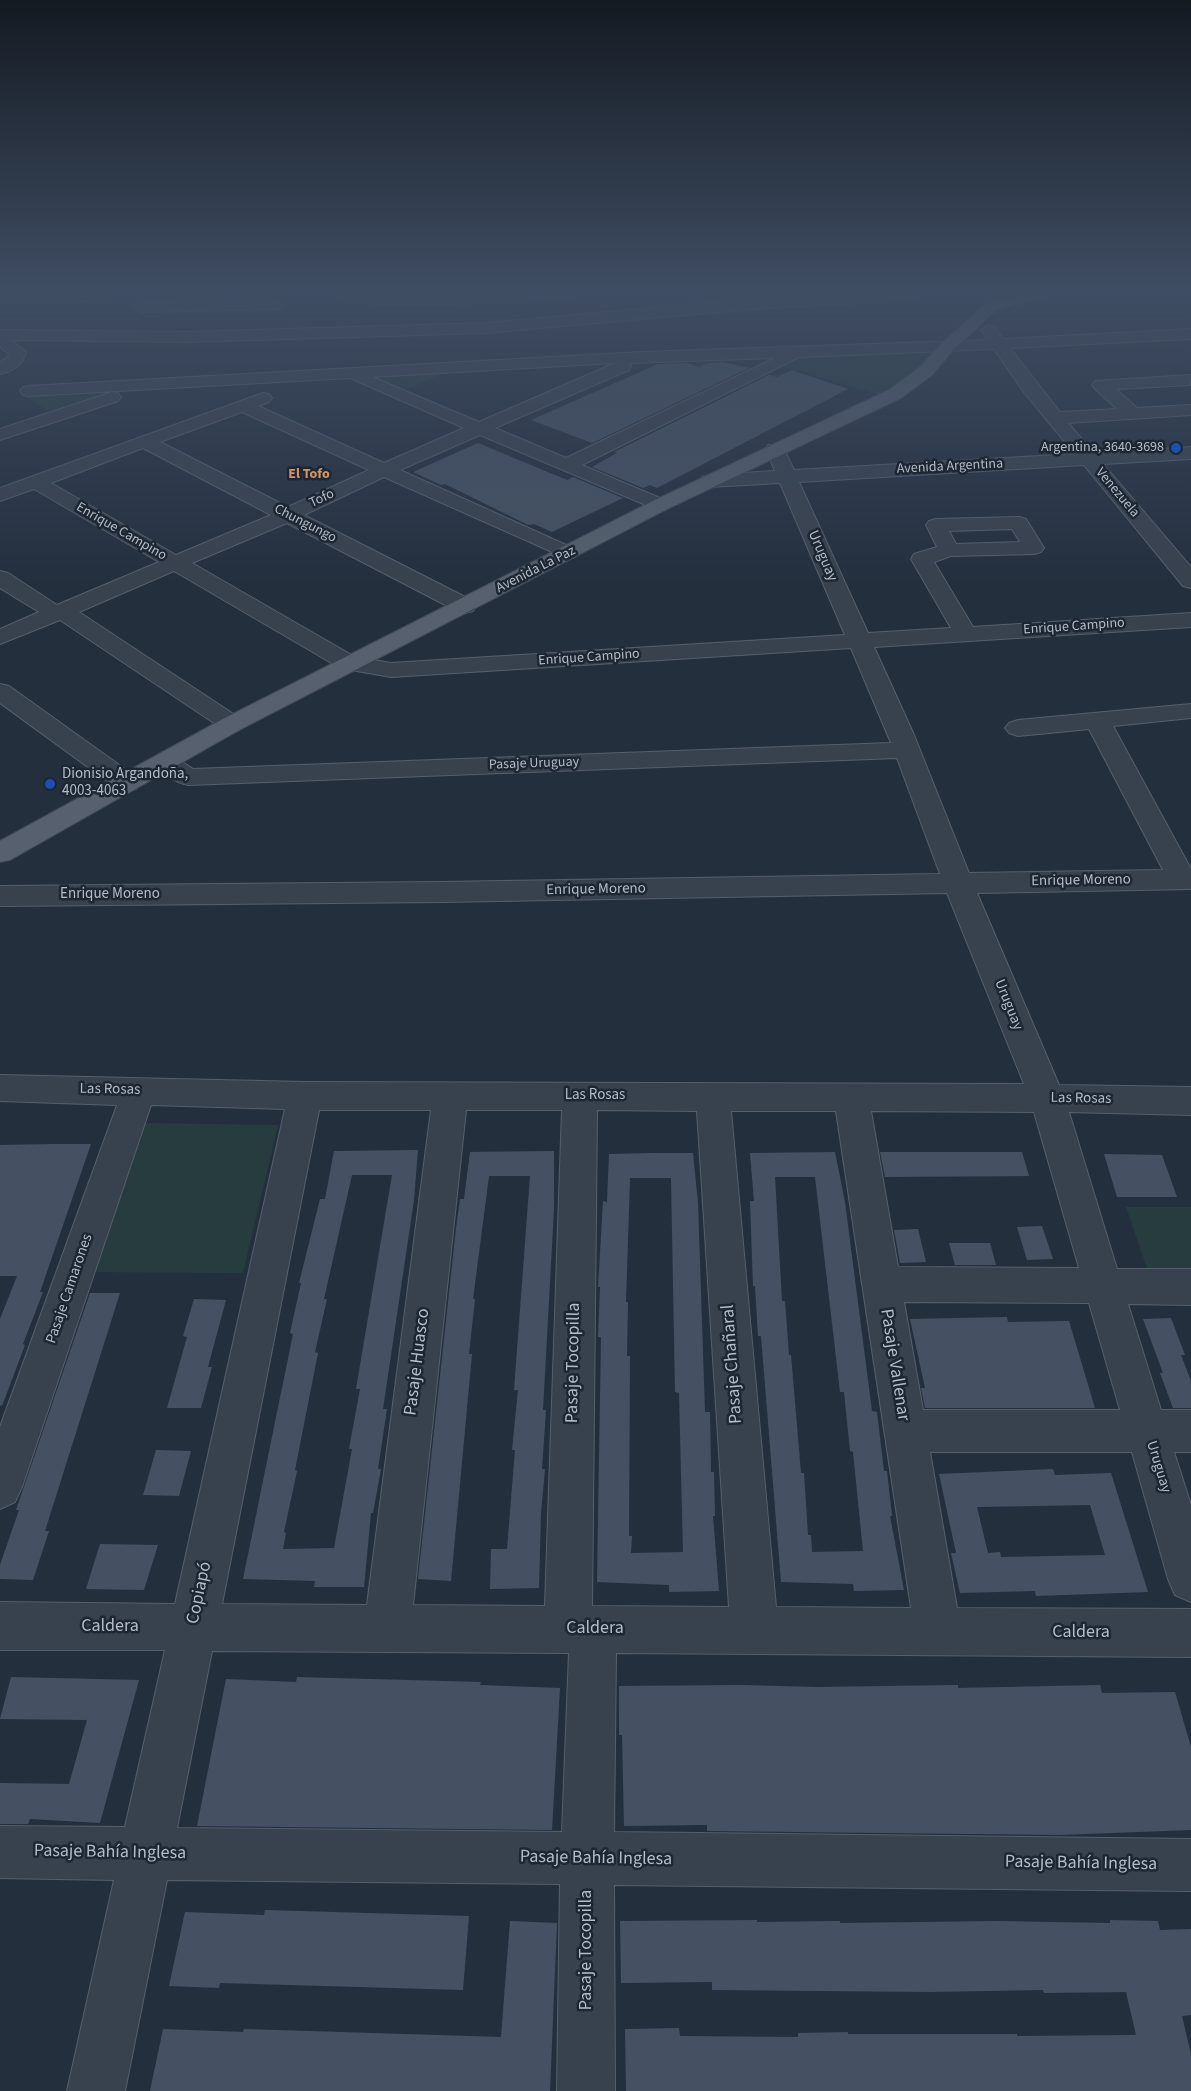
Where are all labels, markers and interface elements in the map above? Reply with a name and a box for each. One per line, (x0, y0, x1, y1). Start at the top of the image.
place label: Argentina, 3640-3698 (1041, 440, 1164, 456)
marker: Argentina, 3640-3698 (1169, 441, 1183, 455)
street label: Avenida Argentina (896, 456, 1004, 478)
street label: Venezuela (1091, 465, 1143, 521)
district label: El Tofo (288, 467, 330, 483)
street label: Tofo (307, 486, 337, 512)
street label: Enrique Campino (73, 499, 169, 565)
street label: Chungungo (271, 501, 339, 547)
street label: Uruguay (803, 528, 841, 584)
street label: Avenida La Paz (494, 543, 578, 597)
street label: Enrique Campino (1023, 615, 1125, 639)
street label: Enrique Campino (538, 646, 640, 670)
street label: Pasaje Uruguay (489, 754, 579, 774)
place label: Dionisio Argandoña, 4003-4063 (62, 766, 188, 801)
marker: Dionisio Argandoña, 4003-4063 (43, 777, 57, 791)
street label: Enrique Moreno (1031, 871, 1131, 891)
street label: Enrique Moreno (546, 880, 646, 900)
street label: Enrique Moreno (60, 886, 160, 904)
street label: Uruguay (990, 977, 1026, 1033)
street label: Las Rosas (79, 1080, 141, 1100)
street label: Las Rosas (565, 1087, 625, 1105)
street label: Las Rosas (1050, 1089, 1112, 1109)
street label: Pasaje Camarones (43, 1232, 97, 1346)
street label: Pasaje Tocopilla (562, 1303, 586, 1423)
street label: Pasaje Chañaral (718, 1304, 748, 1424)
street label: Pasaje Huasco (401, 1307, 435, 1417)
street label: Pasaje Vallenar (874, 1307, 914, 1423)
street label: Uruguay (1142, 1439, 1174, 1495)
street label: Copiapó (183, 1560, 217, 1626)
street label: Caldera (81, 1616, 139, 1638)
street label: Caldera (566, 1618, 624, 1640)
street label: Caldera (1052, 1622, 1110, 1644)
street label: Pasaje Bahía Inglesa (34, 1841, 186, 1865)
street label: Pasaje Bahía Inglesa (520, 1847, 672, 1871)
street label: Pasaje Bahía Inglesa (1005, 1852, 1157, 1876)
street label: Pasaje Tocopilla (576, 1890, 598, 2010)

